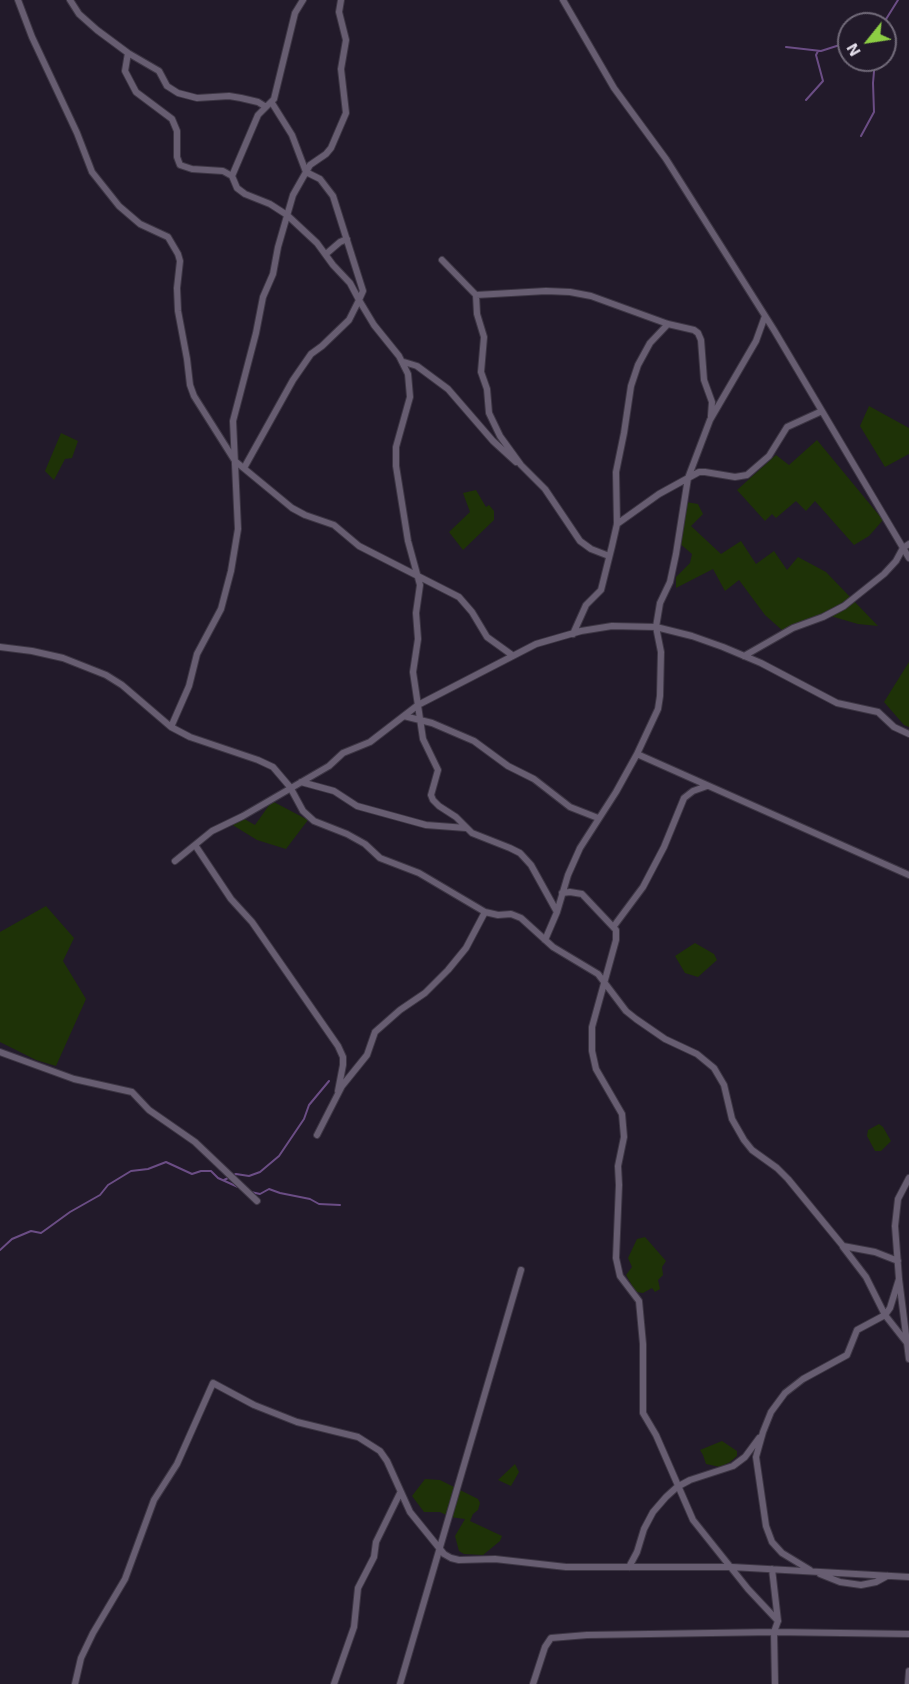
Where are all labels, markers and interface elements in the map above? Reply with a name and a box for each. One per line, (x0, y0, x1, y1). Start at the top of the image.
north arrow (837, 12, 897, 72)
text: N (842, 40, 864, 60)

